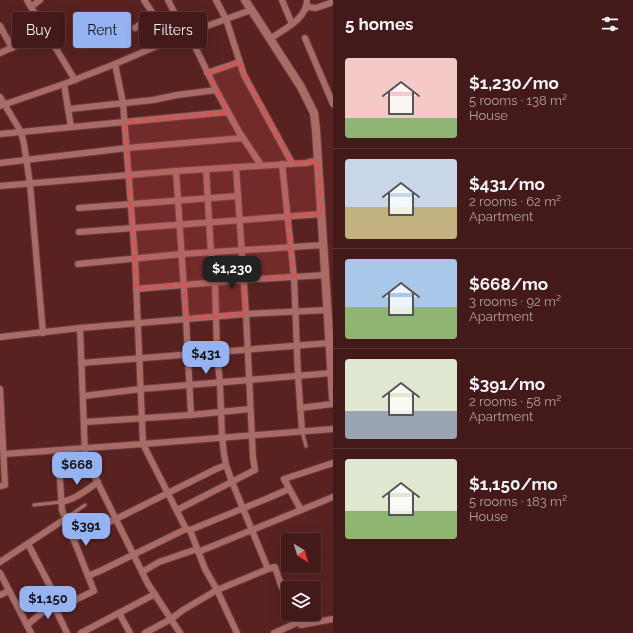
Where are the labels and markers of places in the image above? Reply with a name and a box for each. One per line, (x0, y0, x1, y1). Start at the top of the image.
pin: $1,230 (199, 256, 265, 290)
pin: $431 (182, 341, 230, 375)
pin: $668 (53, 452, 101, 486)
pin: $391 (62, 513, 110, 547)
pin: $1,150 (15, 586, 81, 620)

